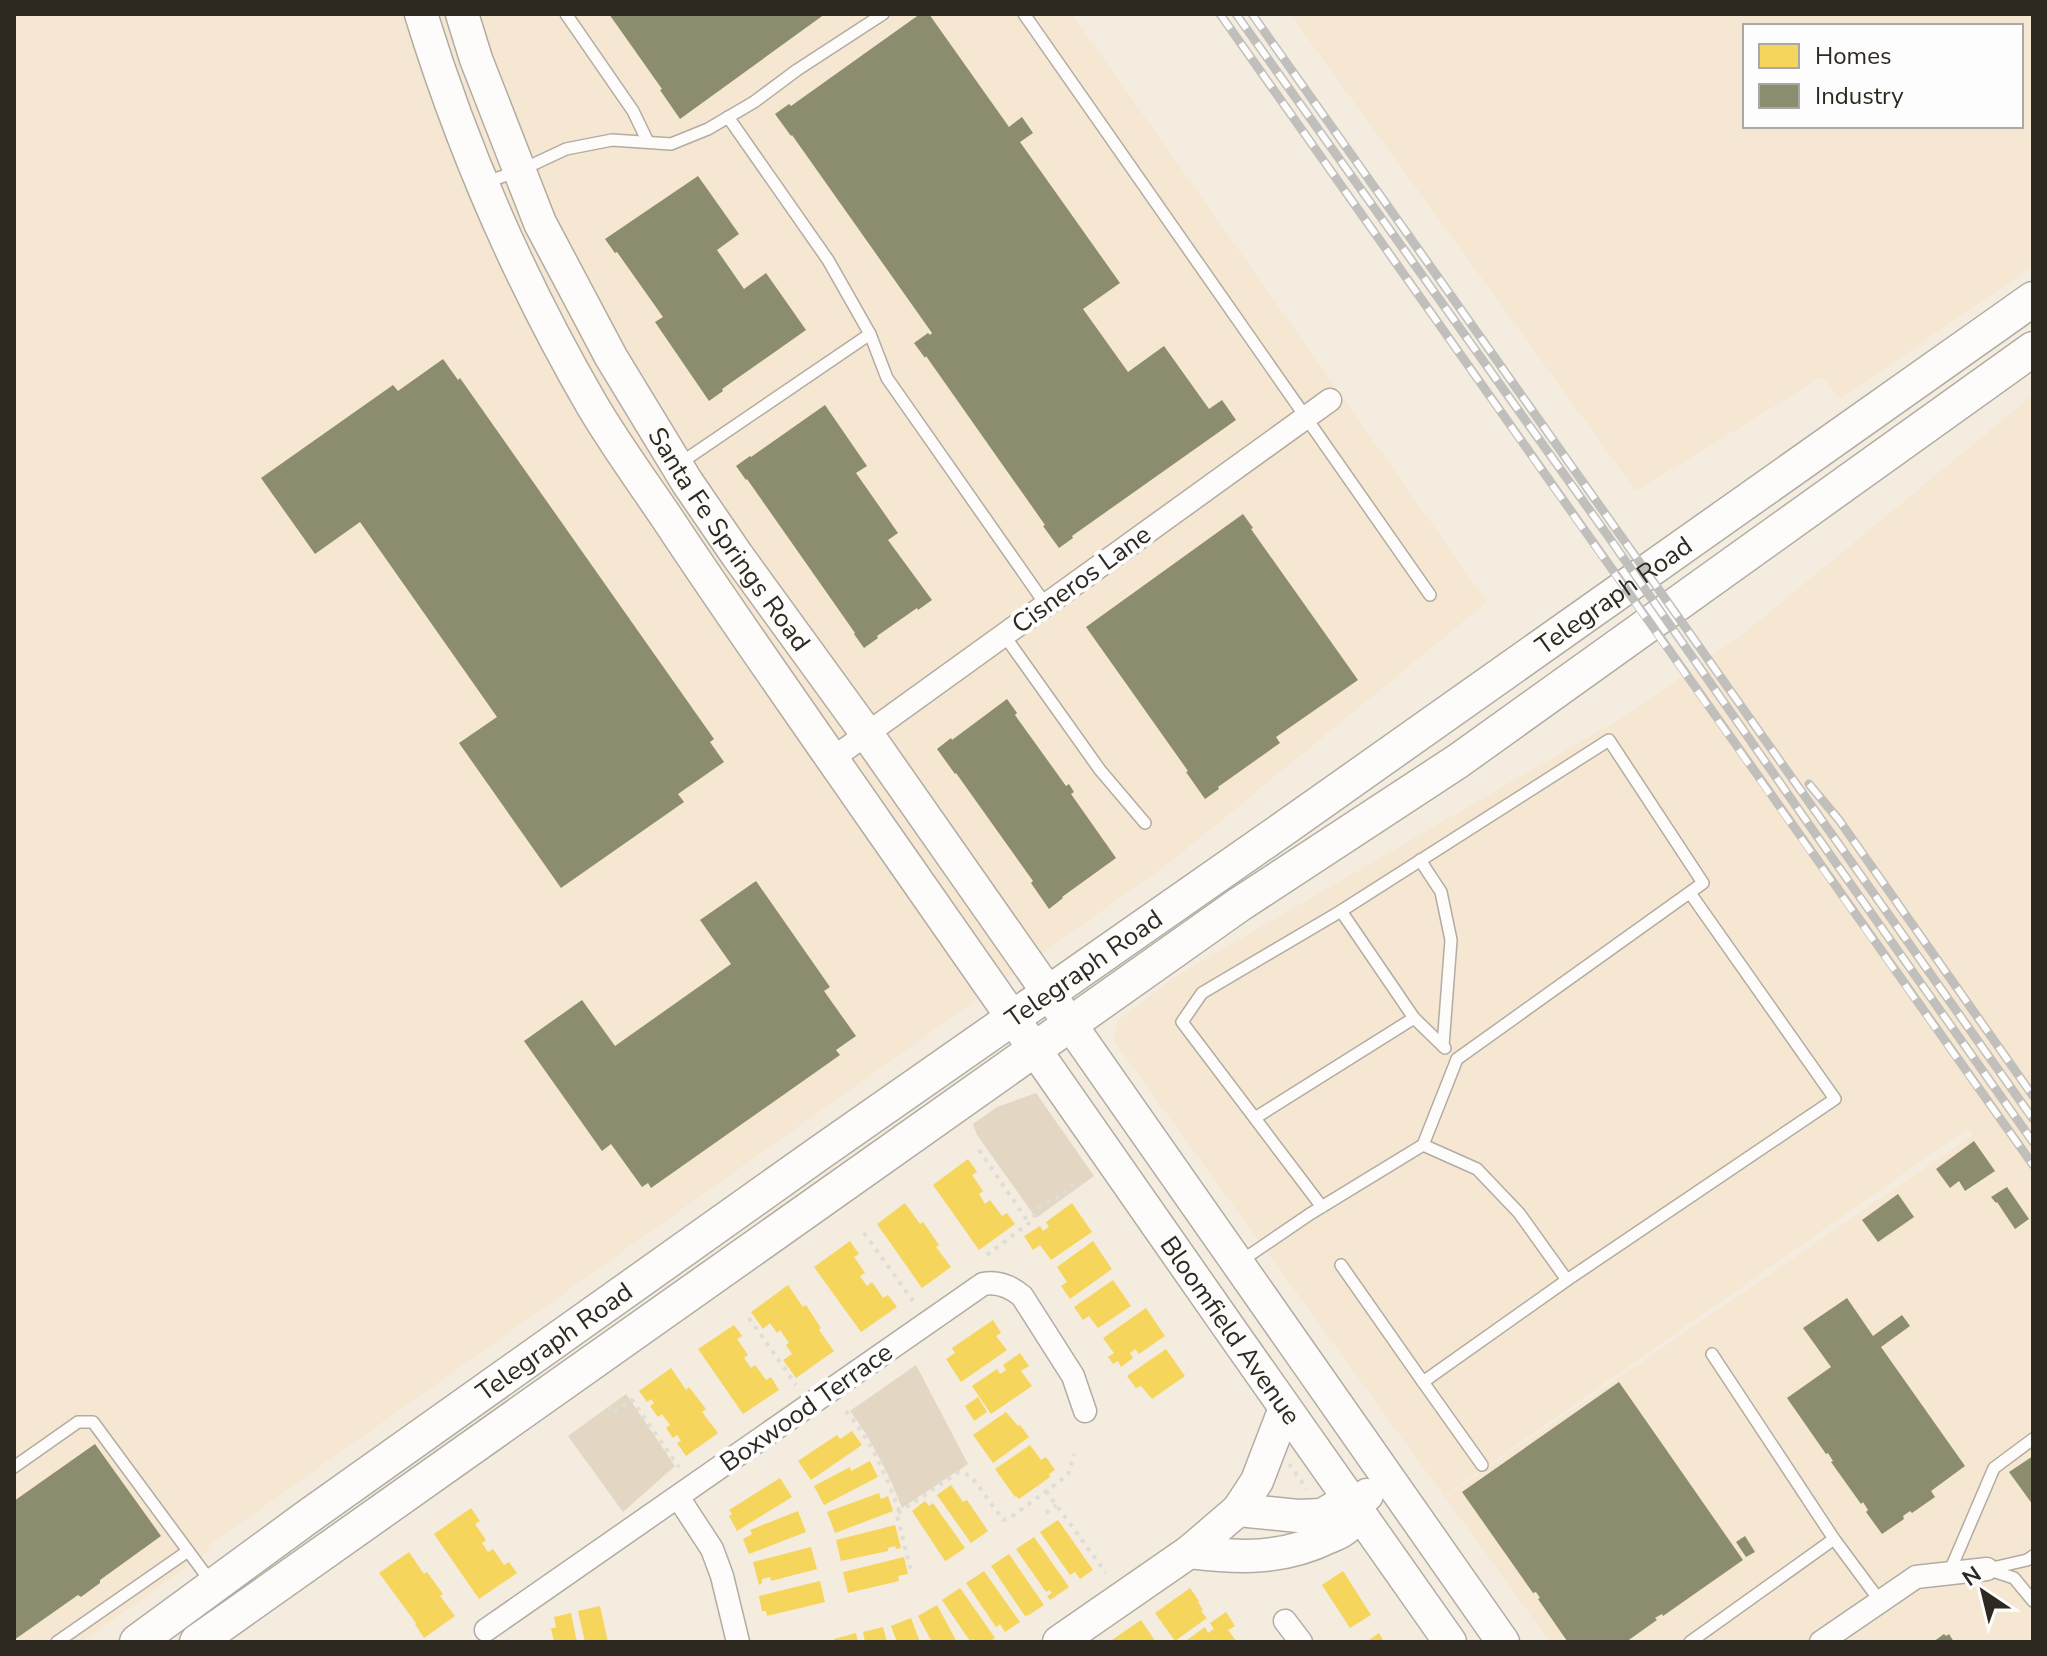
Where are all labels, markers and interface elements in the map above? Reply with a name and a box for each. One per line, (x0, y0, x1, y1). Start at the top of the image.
legend (1743, 24, 2023, 128)
text: Homes (1815, 40, 1891, 72)
text: Industry (1815, 80, 1904, 112)
street label: Santa Fe Springs Road (640, 421, 818, 658)
street label: Cisneros Lane (1005, 517, 1158, 642)
street label: Telegraph Road (1529, 528, 1699, 663)
street label: Telegraph Road (998, 902, 1170, 1036)
street label: Bloomfield Avenue (1152, 1229, 1309, 1432)
street label: Telegraph Road (469, 1274, 640, 1410)
street label: Boxwood Terrace (713, 1335, 899, 1480)
north arrow (1943, 1552, 2023, 1632)
text: N (1957, 1559, 1987, 1593)

